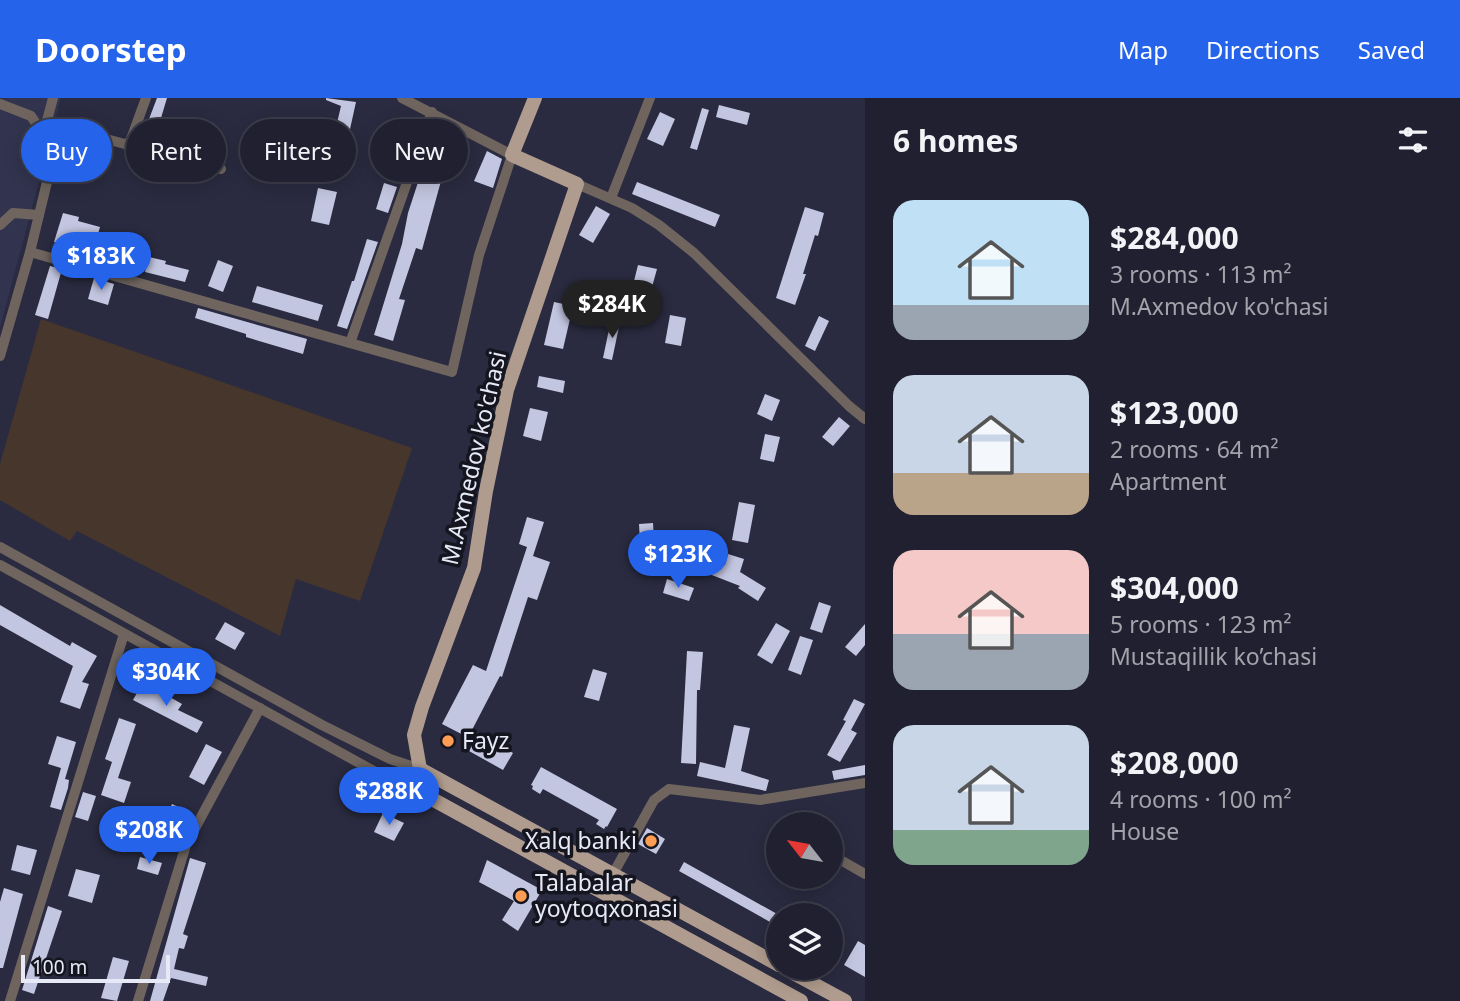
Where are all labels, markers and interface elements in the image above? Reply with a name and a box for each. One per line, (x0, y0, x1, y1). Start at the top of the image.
text: Doorstep (35, 27, 187, 72)
text: Map (1118, 33, 1168, 66)
text: Directions (1206, 33, 1320, 66)
text: Saved (1358, 33, 1425, 66)
chip: Buy (21, 119, 112, 182)
chip: Rent (126, 119, 226, 182)
chip: Filters (240, 119, 356, 182)
chip: New (370, 119, 468, 182)
text: 6 homes (893, 120, 1018, 161)
icon: filters (1394, 121, 1432, 159)
text: $284,000 (1110, 217, 1239, 258)
icon: home (949, 228, 1033, 312)
pin: $183K (52, 232, 150, 292)
text: $183K (67, 239, 135, 271)
text: 3 rooms · 113 m² (1110, 258, 1292, 290)
pin: $284K (563, 280, 661, 340)
text: $284K (578, 287, 646, 319)
text: M.Axmedov ko'chasi (1110, 290, 1329, 322)
street label: M.Axmedov ko'chasi (433, 348, 513, 568)
text: $123,000 (1110, 392, 1239, 433)
icon: home (949, 403, 1033, 487)
text: 2 rooms · 64 m² (1110, 433, 1279, 465)
text: Apartment (1110, 465, 1227, 497)
pin: $123K (629, 531, 727, 590)
text: $123K (644, 537, 712, 569)
text: $304,000 (1110, 567, 1239, 608)
icon: home (949, 578, 1033, 662)
text: 5 rooms · 123 m² (1110, 608, 1292, 640)
text: Mustaqillik ko’chasi (1110, 640, 1317, 672)
pin: $304K (117, 648, 215, 708)
text: $304K (132, 655, 200, 687)
place label: Fayz (462, 724, 509, 756)
marker: Fayz (440, 733, 456, 749)
text: $208,000 (1110, 742, 1239, 783)
icon: home (949, 753, 1033, 837)
pin: $288K (340, 768, 438, 827)
text: $288K (355, 774, 423, 806)
text: 4 rooms · 100 m² (1110, 783, 1292, 815)
pin: $208K (100, 806, 198, 866)
north arrow (766, 812, 844, 889)
map controls (766, 812, 843, 980)
text: $208K (115, 813, 183, 845)
text: House (1110, 815, 1179, 847)
place label: Xalq banki (525, 824, 637, 856)
marker: Xalq banki (643, 833, 659, 849)
place label: Talabalar yoytoqxonasi (535, 866, 678, 924)
marker: Talabalar yoytoqxonasi (513, 888, 529, 904)
button: layers (766, 903, 843, 980)
scale bar (21, 952, 170, 984)
text: 100 m (32, 954, 87, 980)

